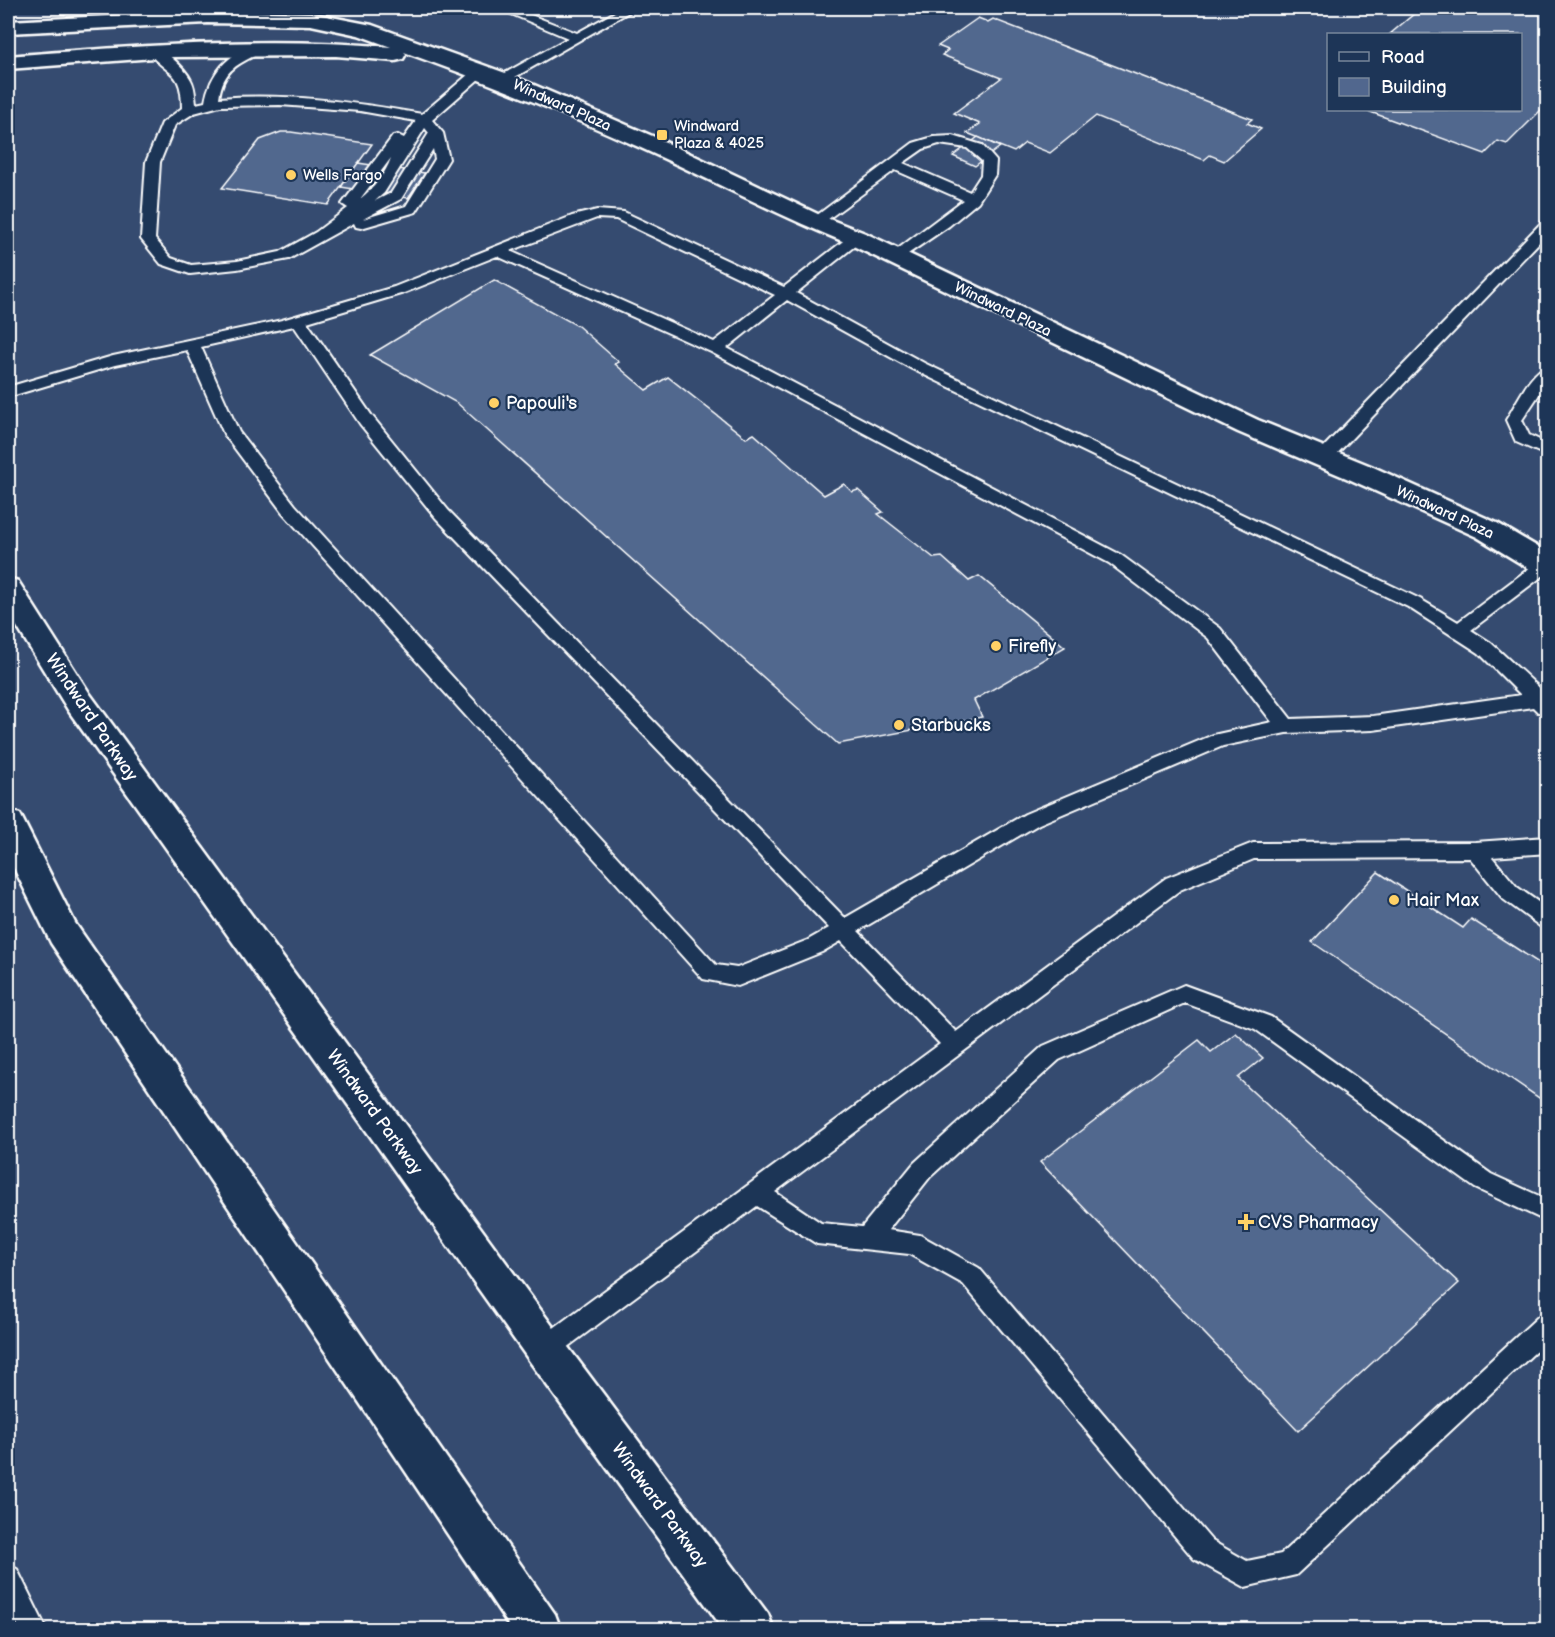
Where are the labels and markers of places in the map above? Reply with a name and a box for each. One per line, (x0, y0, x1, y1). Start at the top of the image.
place label: Windward Plaza & 4025 (674, 117, 764, 153)
marker: Windward Plaza & 4025 (655, 128, 669, 142)
place label: Wells Fargo (303, 166, 382, 185)
marker: Wells Fargo (284, 168, 298, 182)
place label: Papouli's (506, 393, 577, 414)
marker: Papouli's (487, 396, 501, 410)
place label: Firefly (1008, 636, 1057, 657)
marker: Firefly (989, 639, 1003, 653)
place label: Starbucks (911, 715, 991, 736)
marker: Starbucks (892, 718, 906, 732)
place label: Hair Max (1406, 890, 1480, 911)
marker: Hair Max (1387, 893, 1401, 907)
place label: CVS Pharmacy (1258, 1212, 1379, 1233)
marker: CVS Pharmacy (1239, 1215, 1253, 1229)

